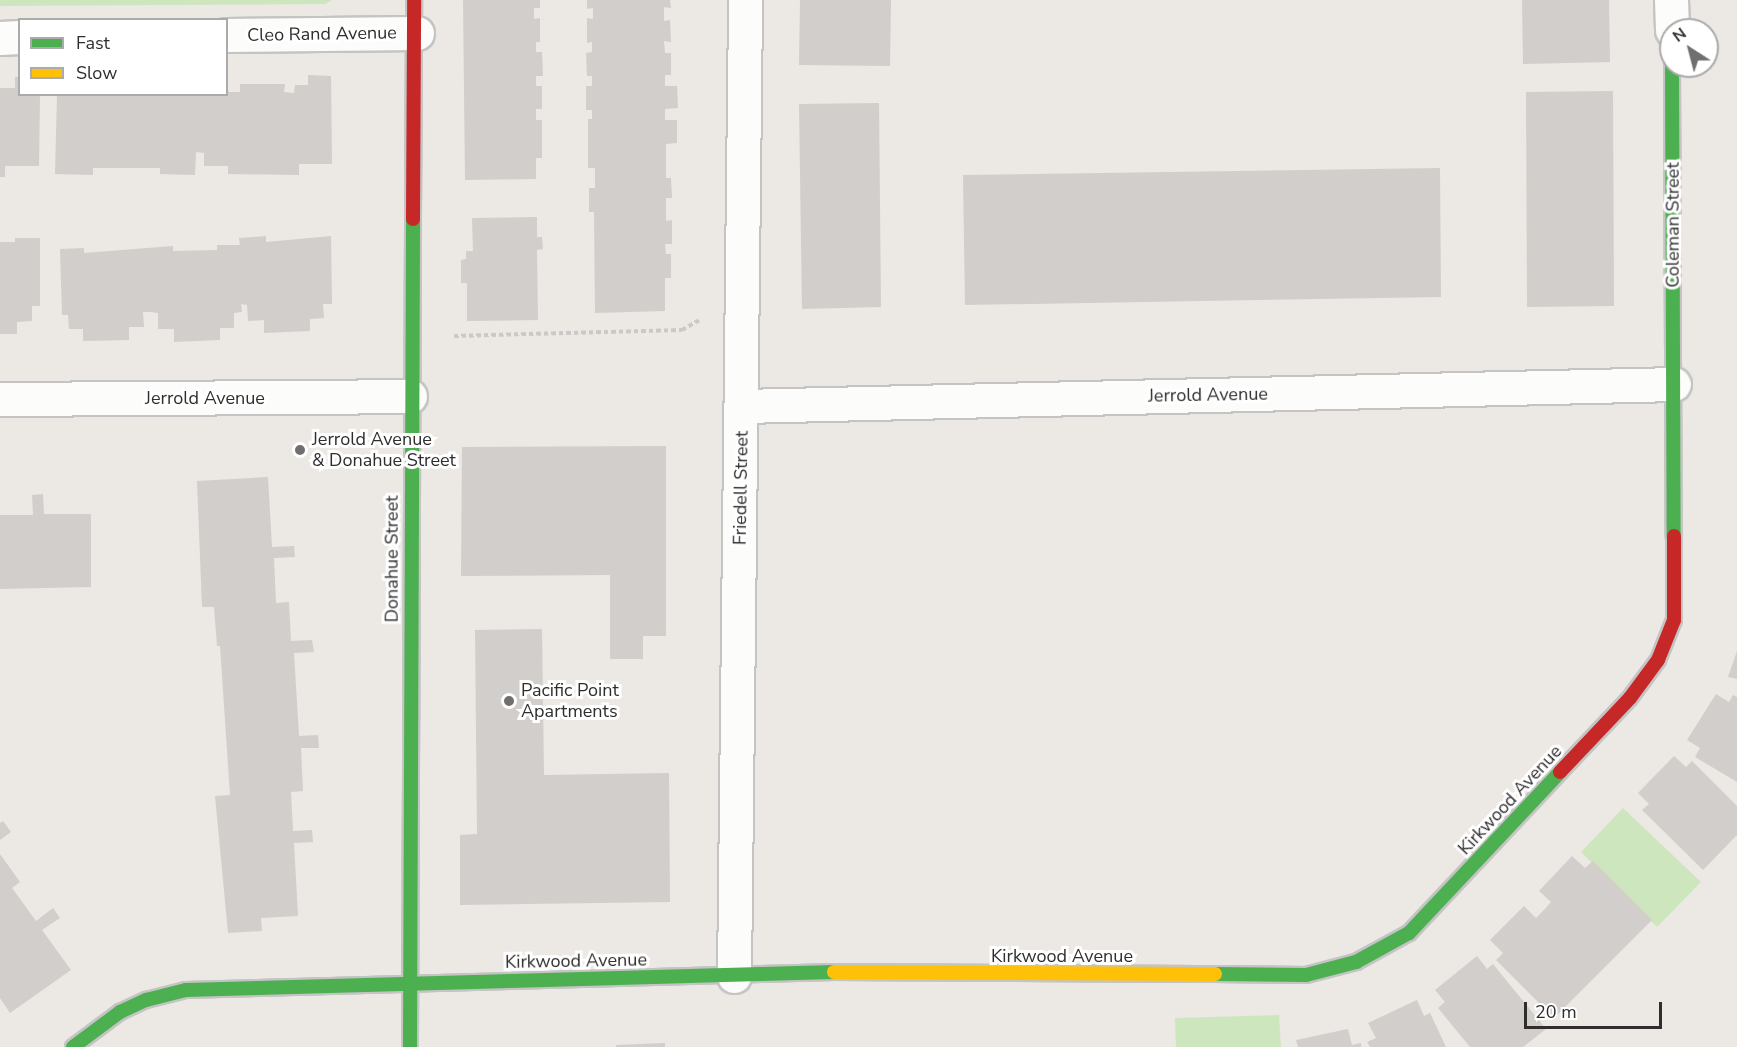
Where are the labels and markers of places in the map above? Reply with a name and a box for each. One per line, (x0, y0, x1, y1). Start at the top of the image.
place label: Jerrold Avenue & Donahue Street (312, 429, 456, 472)
marker: Jerrold Avenue & Donahue Street (293, 443, 307, 457)
place label: Pacific Point Apartments (521, 680, 619, 722)
marker: Pacific Point Apartments (502, 694, 516, 708)

